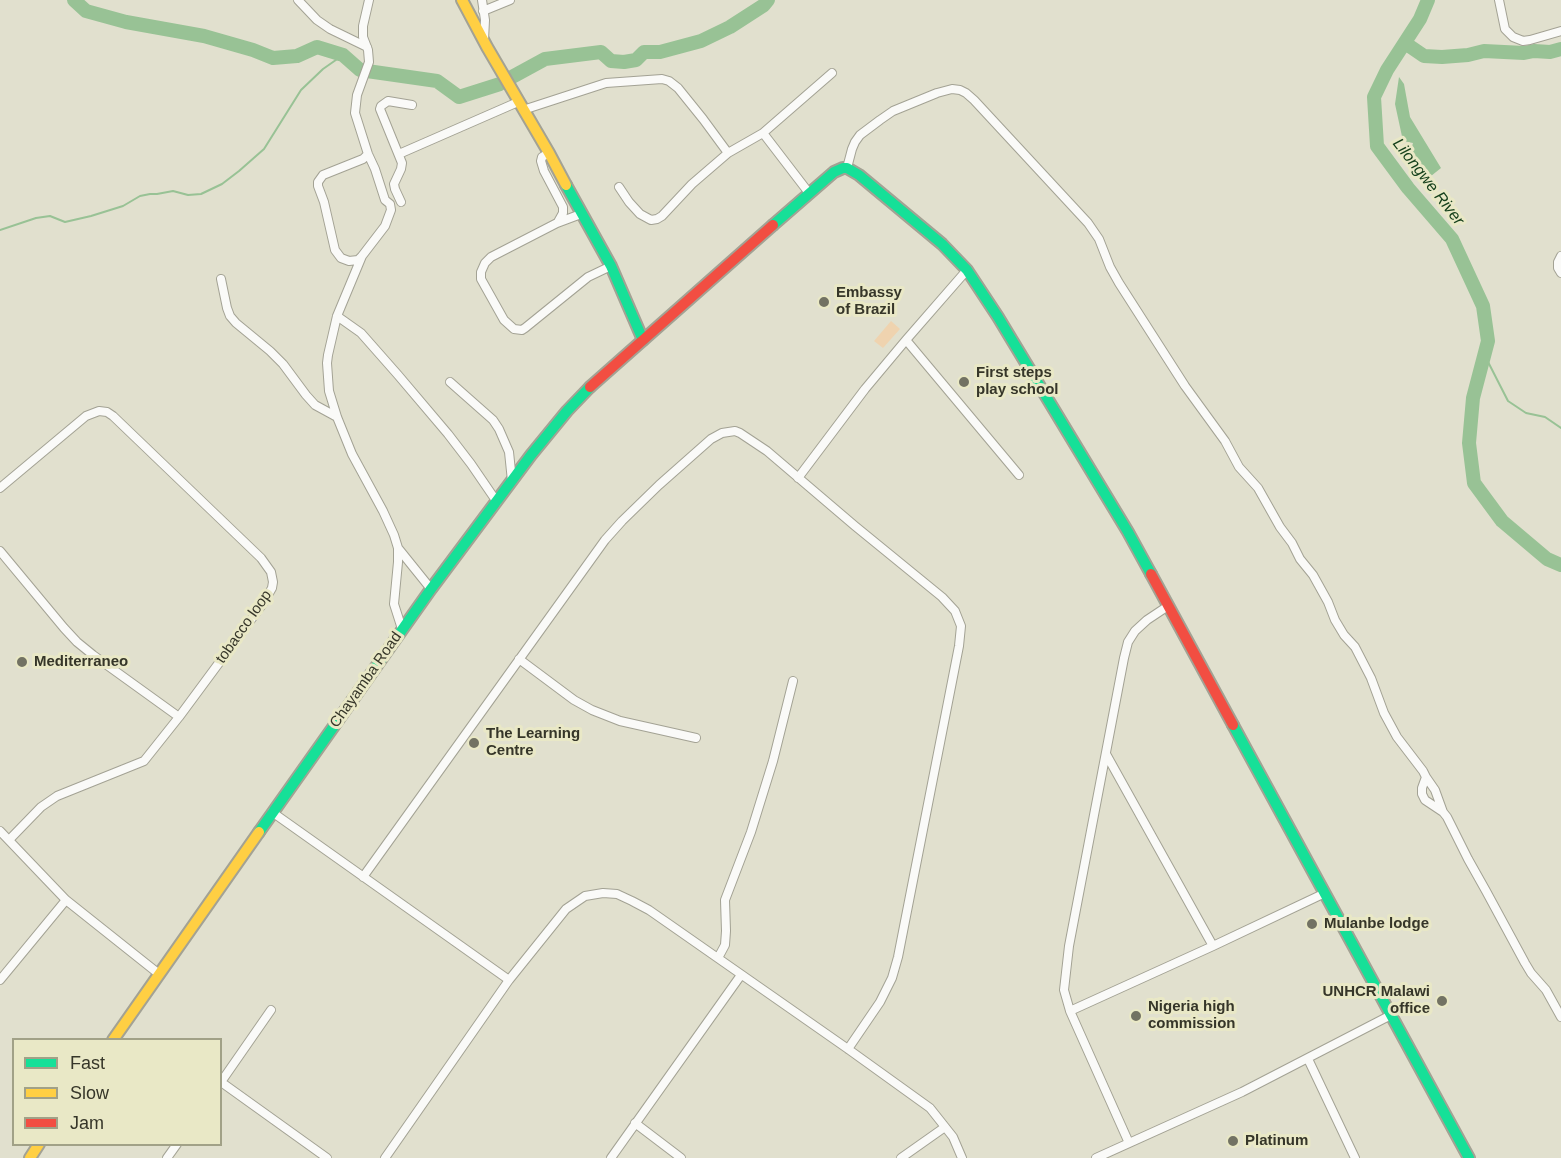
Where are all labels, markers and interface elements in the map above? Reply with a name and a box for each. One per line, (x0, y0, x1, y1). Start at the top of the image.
water label: Lilongwe River (1388, 135, 1468, 229)
place label: Embassy of Brazil (836, 284, 902, 319)
marker: Embassy of Brazil (817, 295, 831, 309)
place label: First steps play school (976, 364, 1059, 399)
marker: First steps play school (957, 375, 971, 389)
street label: tobacco loop (212, 587, 276, 667)
street label: Chayamba Road (326, 629, 406, 731)
place label: Mediterraneo (34, 653, 128, 671)
marker: Mediterraneo (15, 655, 29, 669)
place label: The Learning Centre (486, 725, 580, 760)
marker: The Learning Centre (467, 736, 481, 750)
place label: Mulanbe lodge (1324, 915, 1429, 933)
marker: Mulanbe lodge (1305, 917, 1319, 931)
place label: UNHCR Malawi office (1322, 983, 1430, 1018)
marker: UNHCR Malawi office (1435, 994, 1449, 1008)
place label: Nigeria high commission (1148, 998, 1236, 1033)
marker: Nigeria high commission (1129, 1009, 1143, 1023)
legend (12, 1038, 222, 1146)
text: Fast (70, 1053, 105, 1073)
text: Slow (70, 1083, 109, 1103)
text: Jam (70, 1113, 104, 1133)
place label: Platinum (1245, 1132, 1308, 1150)
marker: Platinum (1226, 1134, 1240, 1148)

